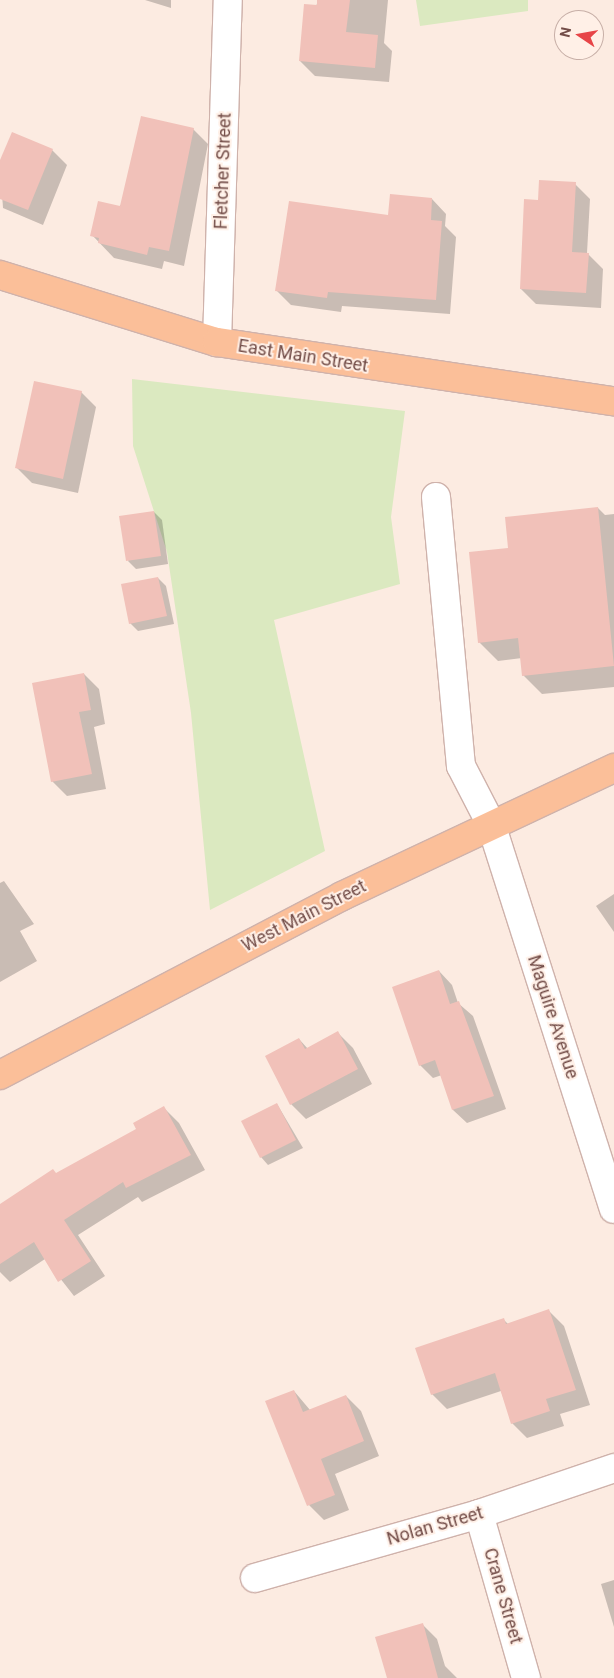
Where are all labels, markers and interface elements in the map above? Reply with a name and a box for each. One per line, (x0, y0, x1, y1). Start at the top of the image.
north arrow (554, 10, 604, 60)
text: N (556, 26, 574, 39)
street label: Fletcher Street (210, 112, 236, 230)
street label: East Main Street (236, 335, 370, 377)
street label: West Main Street (238, 875, 370, 957)
street label: Maguire Avenue (523, 952, 583, 1082)
street label: Nolan Street (384, 1502, 486, 1550)
street label: Crane Street (479, 1546, 527, 1646)

